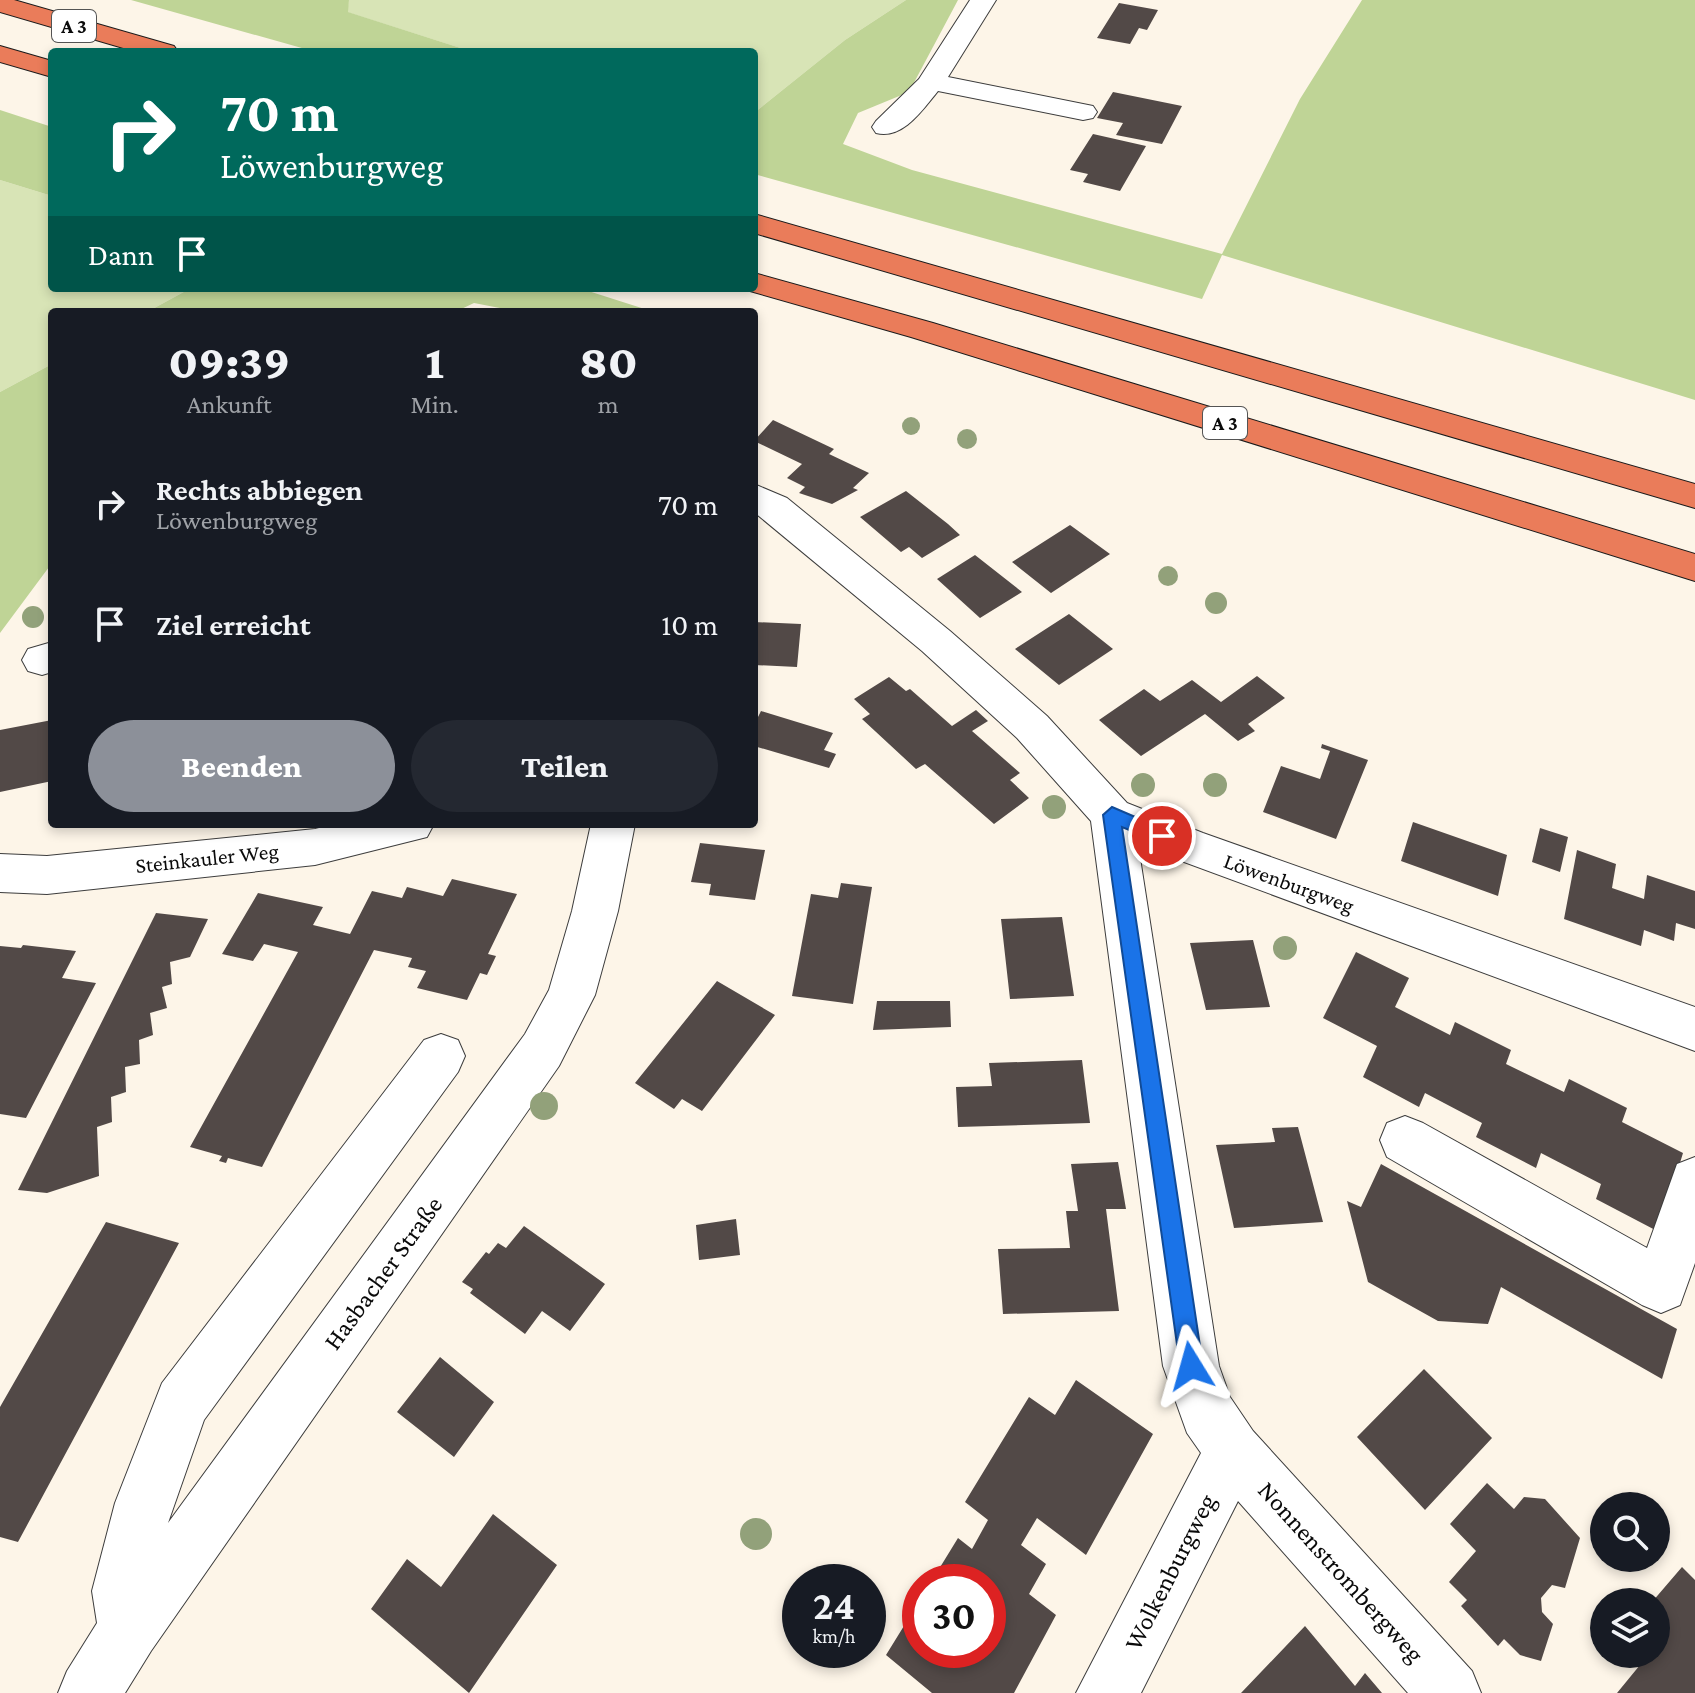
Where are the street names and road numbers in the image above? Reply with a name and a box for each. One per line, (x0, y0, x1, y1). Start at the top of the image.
road number: A 3 (52, 10, 96, 42)
road number: A 3 (1203, 407, 1247, 439)
street label: Steinkauler Weg (134, 838, 280, 878)
street label: Löwenburgweg (1221, 848, 1358, 918)
street label: Hasbacher Straße (318, 1191, 448, 1355)
street label: Nonnenstrombergweg (1252, 1476, 1430, 1669)
street label: Wolkenburgweg (1118, 1489, 1222, 1655)

